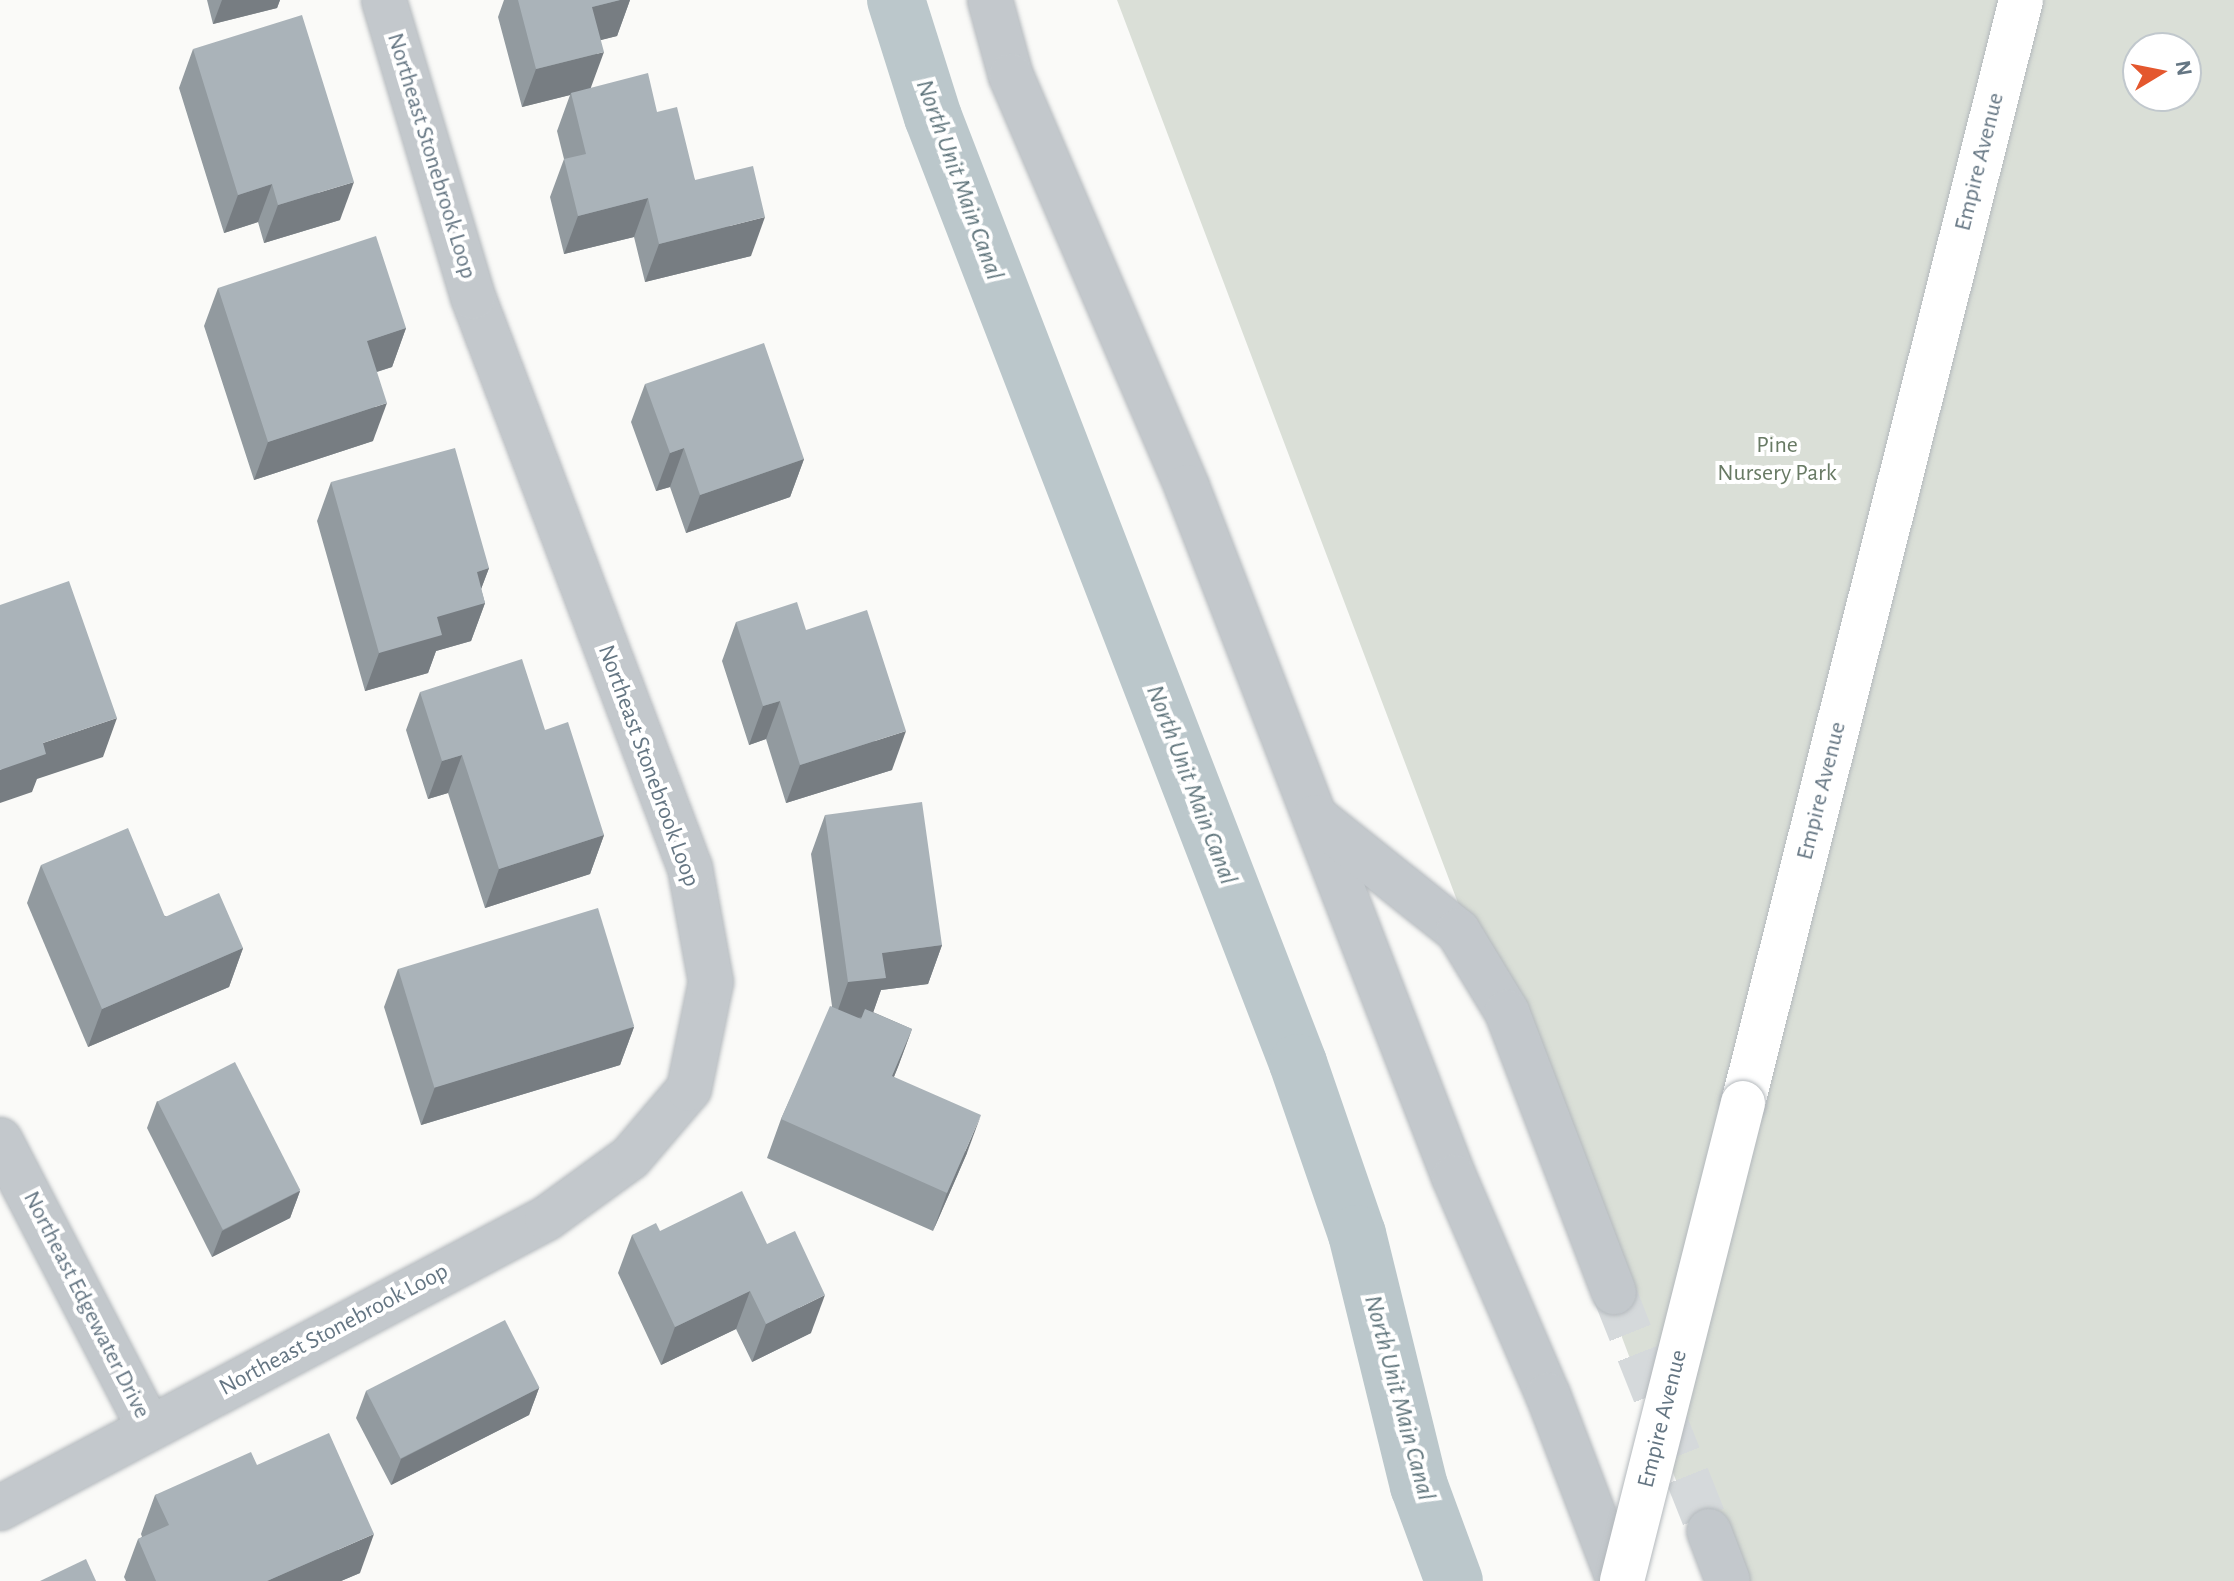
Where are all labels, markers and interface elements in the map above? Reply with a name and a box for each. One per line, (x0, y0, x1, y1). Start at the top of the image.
street label: Northeast Stonebrook Loop (380, 30, 482, 282)
north arrow (2122, 32, 2202, 112)
text: N (2172, 59, 2196, 78)
water label: North Unit Main Canal (908, 75, 1010, 285)
street label: Empire Avenue (1949, 90, 2011, 234)
park label: Pine Nursery Park (1717, 432, 1837, 488)
street label: Northeast Stonebrook Loop (591, 641, 705, 891)
water label: North Unit Main Canal (1139, 681, 1243, 889)
street label: Empire Avenue (1791, 719, 1853, 863)
street label: Northeast Edgewater Drive (16, 1187, 156, 1423)
street label: Northeast Stonebrook Loop (215, 1257, 453, 1403)
water label: North Unit Main Canal (1357, 1292, 1441, 1504)
street label: Empire Avenue (1632, 1347, 1694, 1491)

